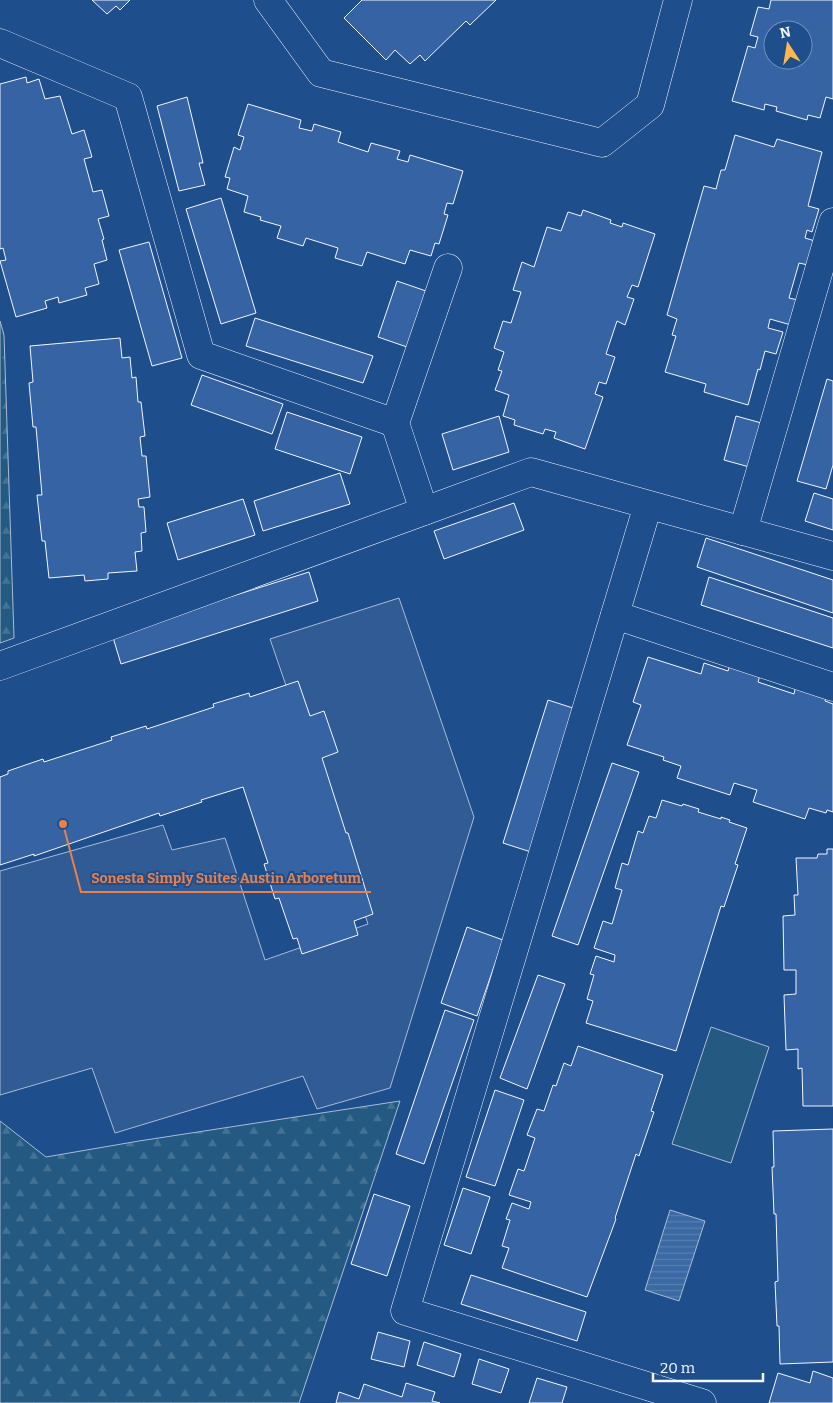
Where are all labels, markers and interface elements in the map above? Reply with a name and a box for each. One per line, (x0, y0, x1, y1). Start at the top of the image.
north arrow (763, 20, 813, 70)
text: N (778, 23, 793, 42)
callout: Sonesta Simply Suites Austin Arboretum (81, 863, 371, 892)
text: Sonesta Simply Suites Austin Arboretum (91, 870, 362, 887)
scale bar (653, 1350, 763, 1382)
text: 20 m (660, 1359, 696, 1377)

